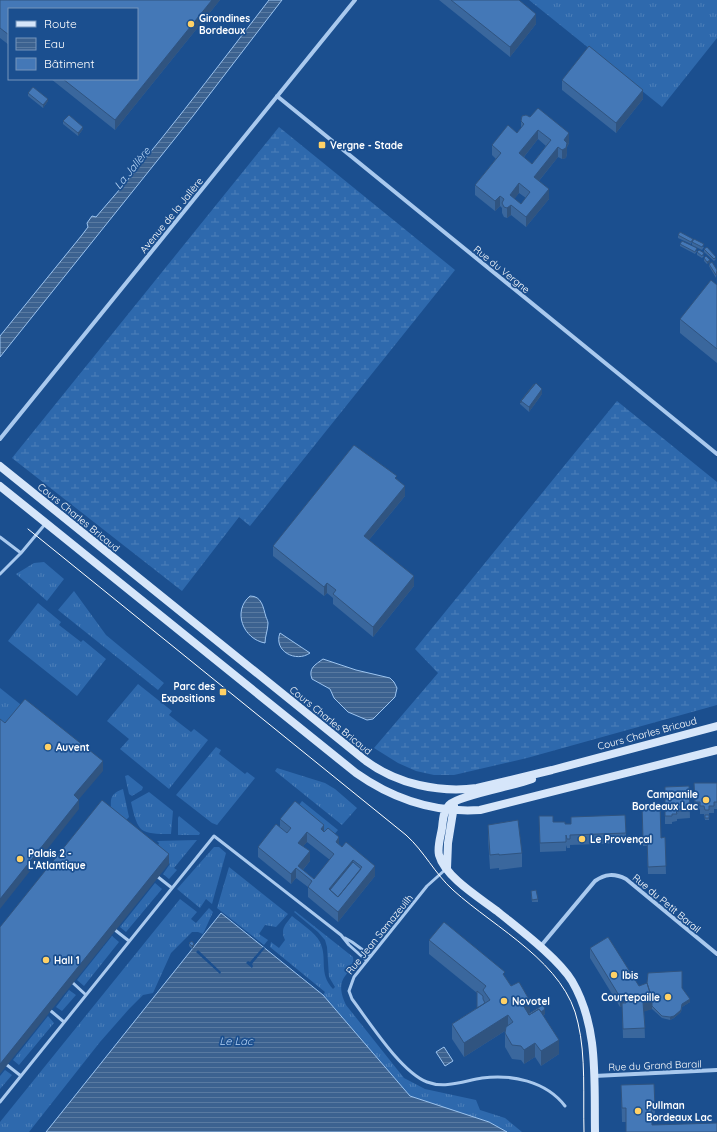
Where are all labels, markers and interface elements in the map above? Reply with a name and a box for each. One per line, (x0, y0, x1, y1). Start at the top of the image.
legend (8, 8, 138, 80)
place label: Girondines Bordeaux (199, 12, 250, 37)
text: Route (44, 16, 77, 31)
marker: Girondines Bordeaux (186, 19, 196, 29)
text: Eau (44, 36, 65, 51)
text: Bâtiment (44, 56, 94, 71)
place label: Vergne - Stade (330, 139, 403, 152)
marker: Vergne - Stade (317, 140, 327, 150)
water label: La Jallère (111, 144, 154, 192)
street label: Avenue de la Jallère (137, 175, 206, 256)
street label: Rue du Vergne (471, 243, 533, 296)
street label: Cours Charles Bricaud (35, 480, 123, 555)
place label: Parc des Expositions (161, 680, 215, 705)
street label: Cours Charles Bricaud (287, 683, 375, 758)
marker: Parc des Expositions (218, 687, 228, 697)
street label: Cours Charles Bricaud (596, 714, 698, 753)
place label: Auvent (56, 741, 90, 754)
marker: Auvent (43, 742, 53, 752)
place label: Campanile Bordeaux Lac (632, 788, 698, 813)
marker: Campanile Bordeaux Lac (701, 795, 711, 805)
place label: Le Provençal (590, 833, 652, 846)
marker: Le Provençal (577, 834, 587, 844)
place label: Palais 2 - L'Atlantique (28, 847, 86, 872)
marker: Palais 2 - L'Atlantique (15, 854, 25, 864)
street label: Rue du Petit Barail (630, 871, 704, 936)
street label: Rue Jean Samazeuilh (343, 891, 416, 977)
place label: Hall 1 (54, 954, 80, 967)
marker: Hall 1 (41, 955, 51, 965)
place label: Ibis (622, 969, 638, 982)
marker: Ibis (609, 970, 619, 980)
place label: Courtepaille (601, 991, 660, 1004)
marker: Courtepaille (663, 992, 673, 1002)
place label: Novotel (512, 995, 550, 1008)
marker: Novotel (499, 996, 509, 1006)
water label: Le Lac (219, 1034, 254, 1048)
street label: Rue du Grand Barail (608, 1057, 702, 1074)
place label: Pullman Bordeaux Lac (646, 1099, 712, 1124)
marker: Pullman Bordeaux Lac (633, 1106, 643, 1116)

